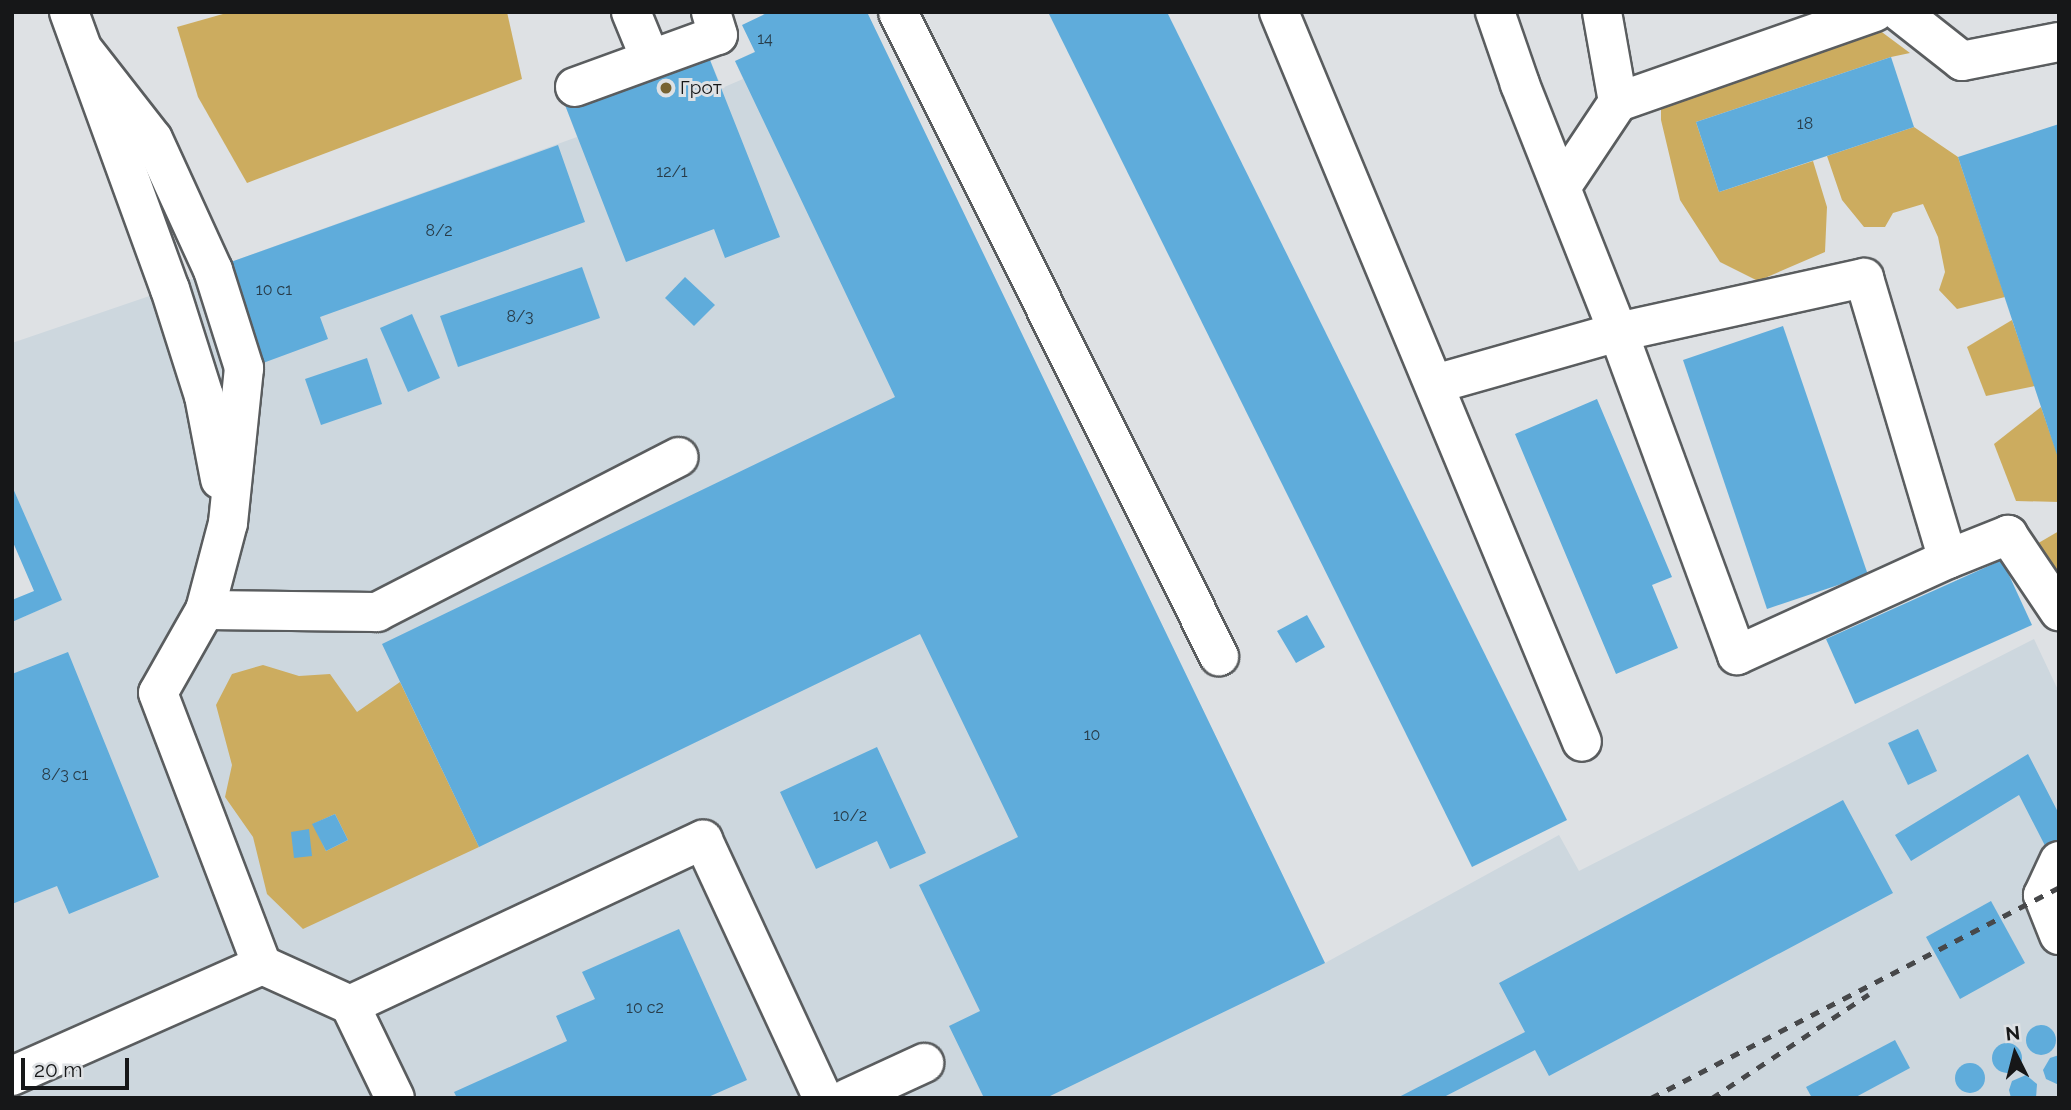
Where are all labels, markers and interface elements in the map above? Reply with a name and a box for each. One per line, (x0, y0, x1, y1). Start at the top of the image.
house number: 14 (757, 29, 773, 49)
place label: Грот (680, 77, 722, 99)
marker: Грот (658, 80, 674, 96)
house number: 18 (1797, 114, 1813, 134)
house number: 12/1 (656, 162, 688, 182)
house number: 8/2 (425, 221, 453, 241)
house number: 10 с1 (256, 280, 292, 300)
house number: 8/3 (506, 307, 534, 327)
house number: 10 (1084, 725, 1100, 745)
house number: 8/3 с1 (42, 765, 88, 785)
house number: 10/2 (833, 806, 867, 826)
house number: 10 с2 (626, 998, 664, 1018)
north arrow (1980, 1019, 2050, 1089)
text: N (2004, 1021, 2021, 1045)
scale bar (24, 1044, 133, 1088)
text: 20 m (34, 1057, 82, 1082)

